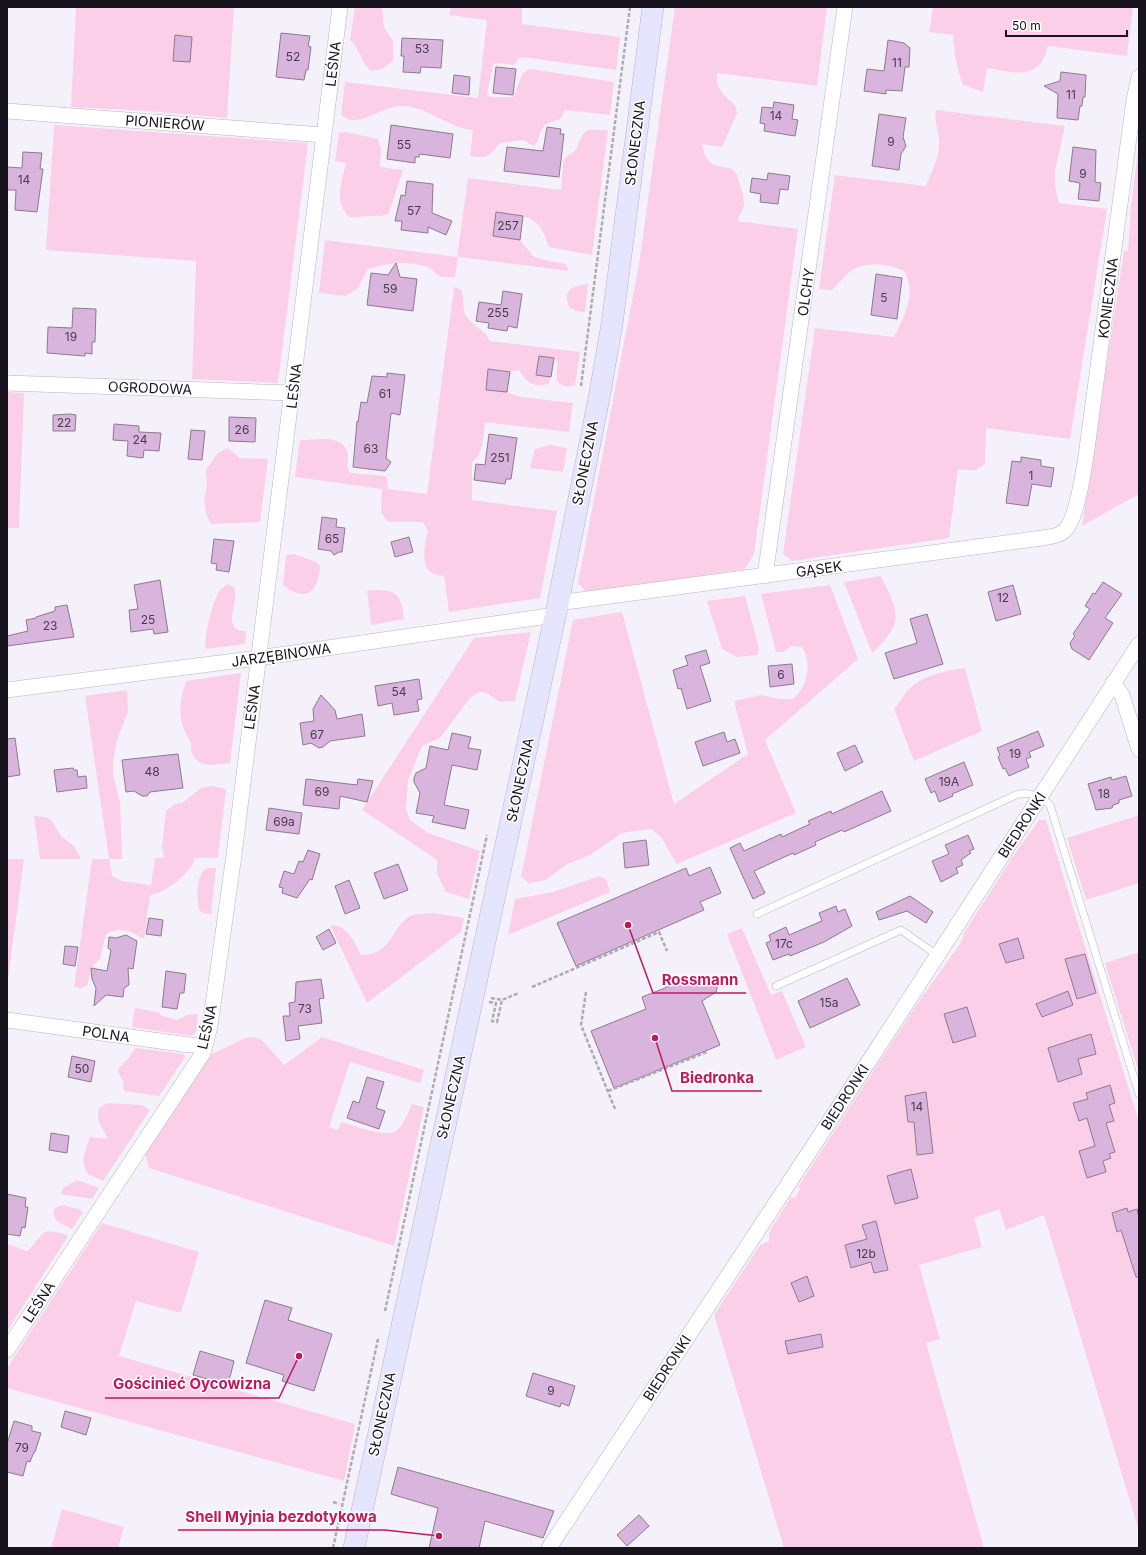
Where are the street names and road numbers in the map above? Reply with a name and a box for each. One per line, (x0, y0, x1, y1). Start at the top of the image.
street label: LEŚNA (321, 40, 344, 88)
street label: SŁONECZNA (621, 99, 648, 187)
street label: PIONIERÓW (125, 111, 206, 134)
street label: KONIECZNA (1094, 256, 1121, 339)
street label: OLCHY (794, 266, 817, 317)
street label: LEŚNA (282, 362, 305, 410)
street label: OGRODOWA (108, 378, 193, 397)
street label: SŁONECZNA (568, 419, 601, 507)
street label: GĄSEK (795, 557, 844, 580)
street label: JARZĘBINOWA (230, 639, 332, 670)
street label: LEŚNA (240, 683, 263, 731)
street label: SŁONECZNA (502, 736, 537, 824)
street label: BIEDRONKI (994, 789, 1049, 861)
street label: LEŚNA (193, 1002, 220, 1051)
street label: POLNA (81, 1022, 131, 1045)
street label: SŁONECZNA (433, 1053, 469, 1141)
street label: BIEDRONKI (817, 1061, 872, 1133)
street label: LEŚNA (19, 1278, 58, 1325)
street label: BIEDRONKI (639, 1332, 694, 1404)
street label: SŁONECZNA (364, 1370, 399, 1458)

